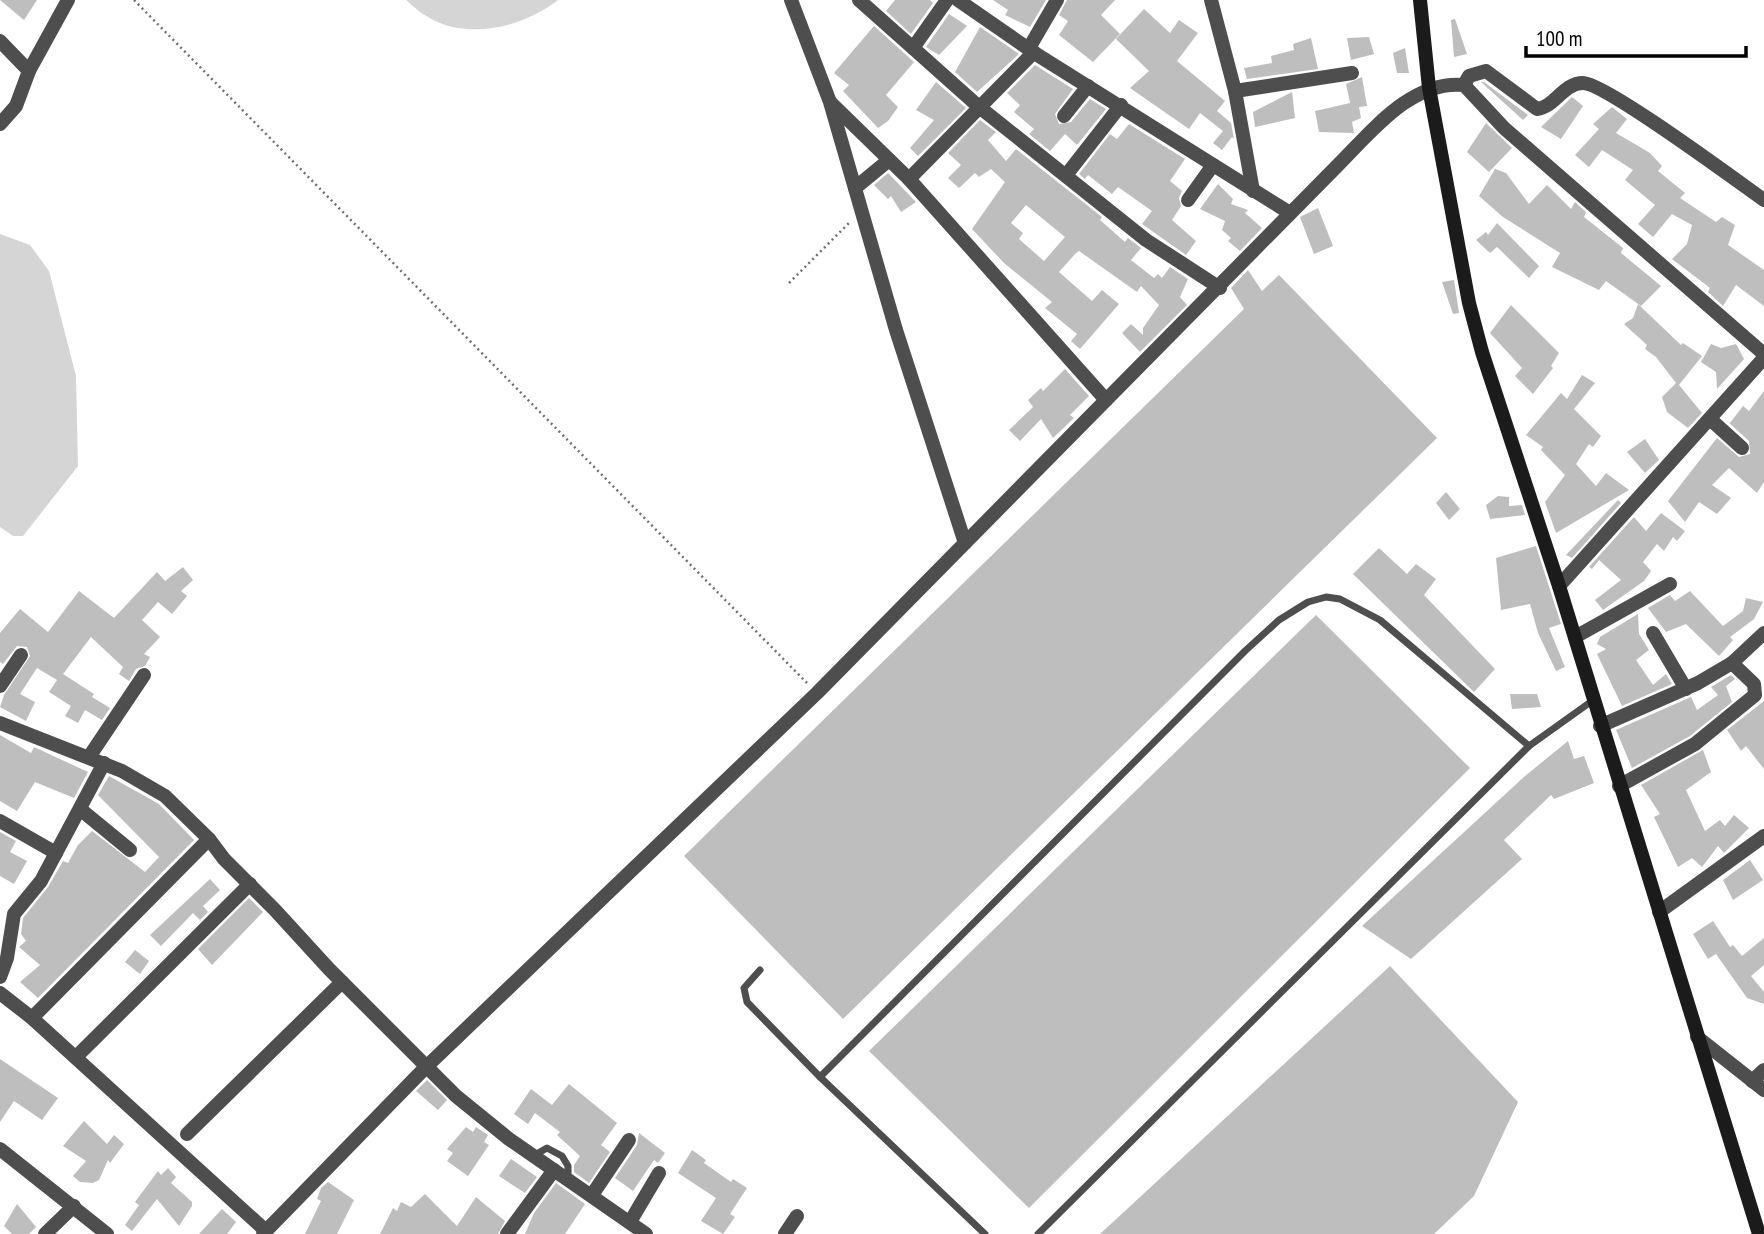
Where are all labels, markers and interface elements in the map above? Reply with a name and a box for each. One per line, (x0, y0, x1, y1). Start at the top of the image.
scale bar (1526, 14, 1746, 58)
text: 100 m (1536, 25, 1582, 52)

